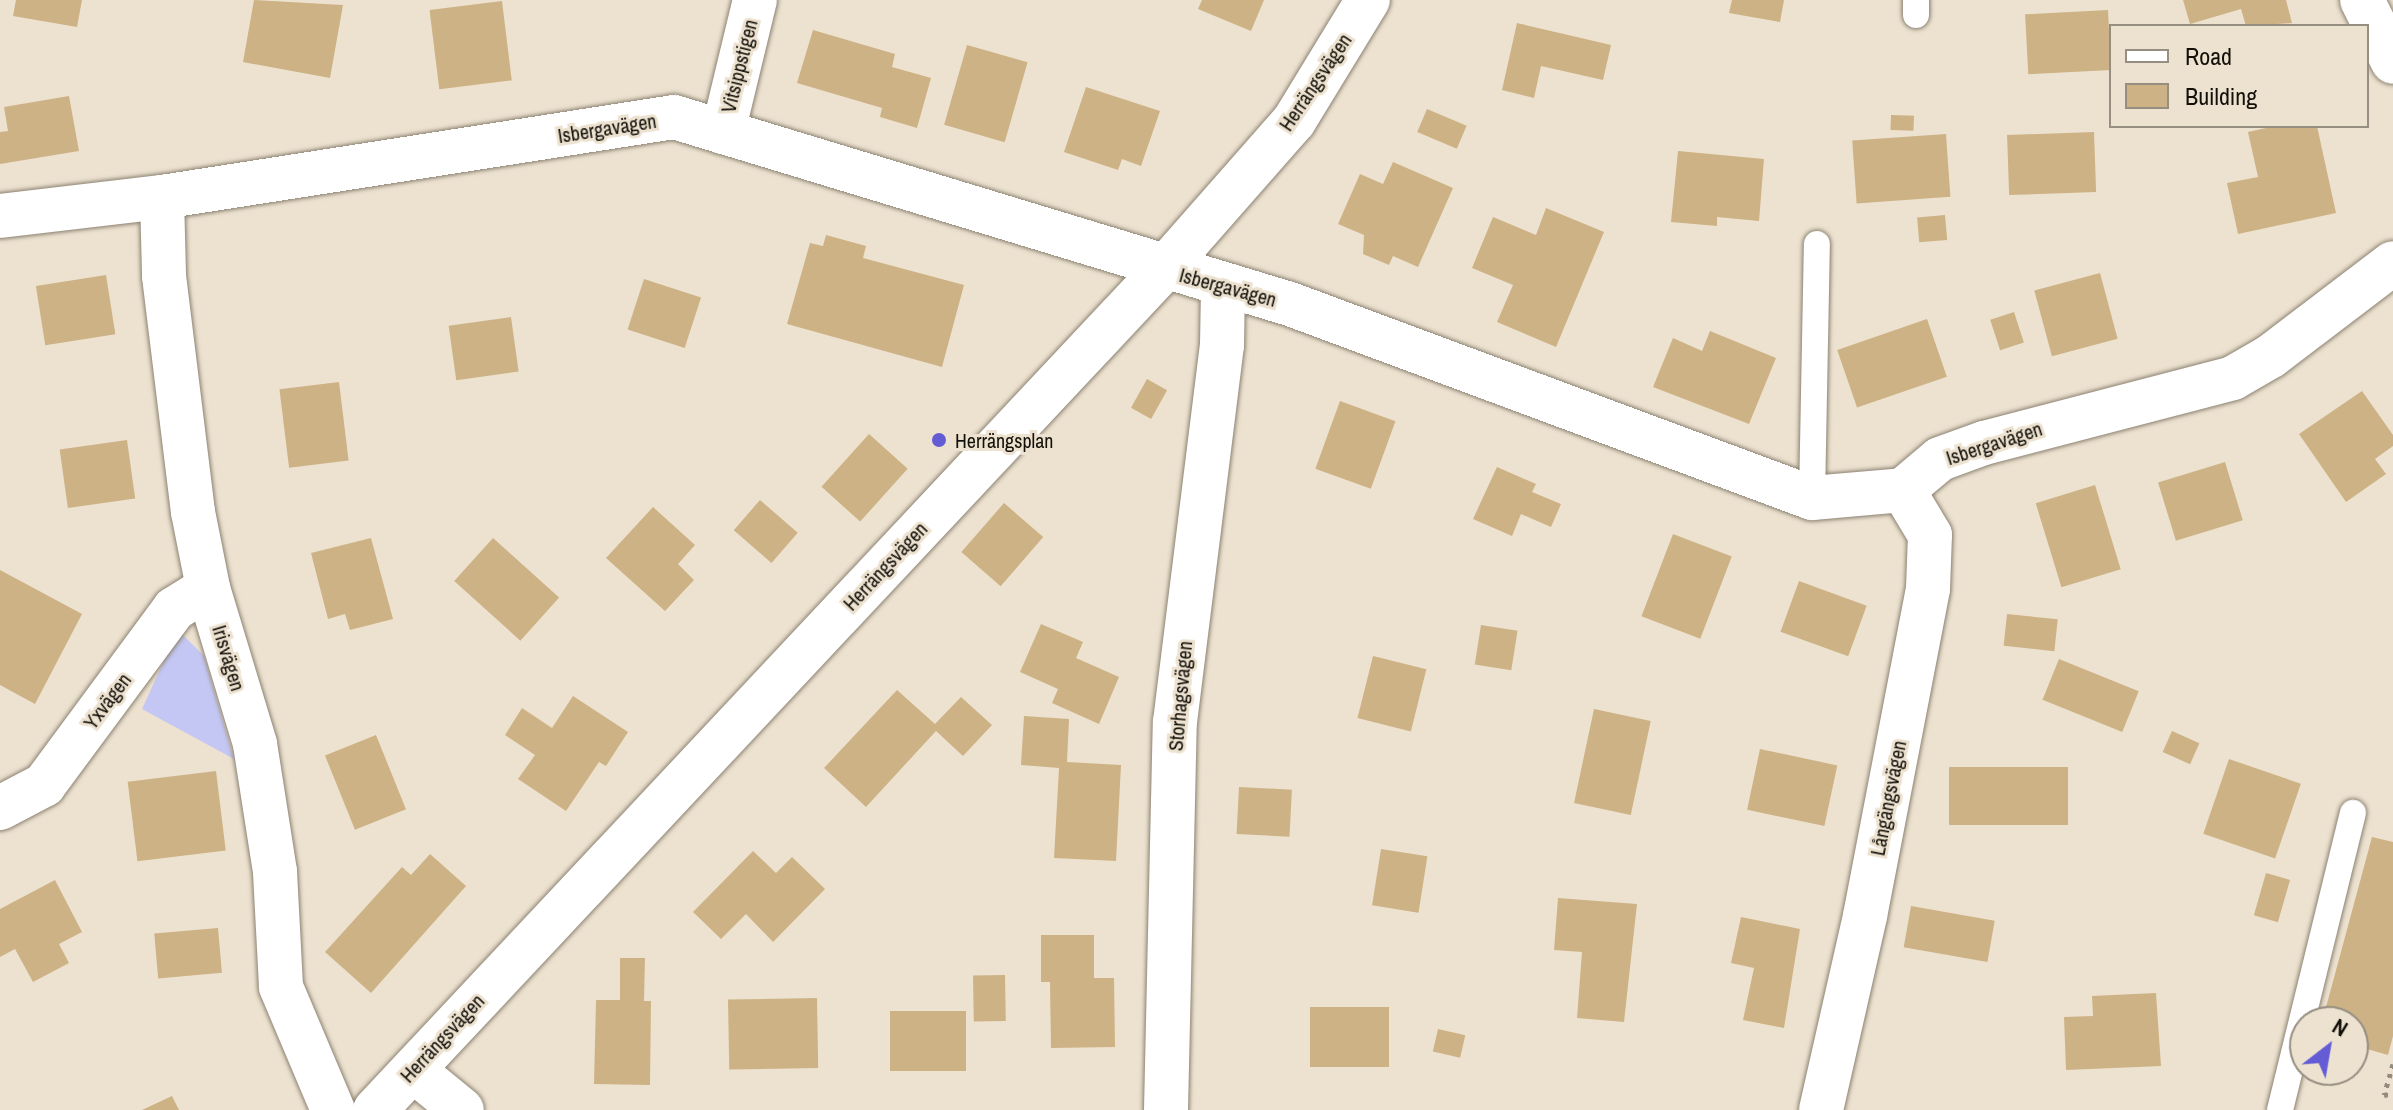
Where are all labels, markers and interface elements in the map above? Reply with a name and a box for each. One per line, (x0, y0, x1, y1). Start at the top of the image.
street label: Vitsippstigen (716, 17, 762, 115)
legend (2109, 24, 2369, 128)
street label: Herrängsvägen (1274, 29, 1356, 135)
text: Road (2185, 40, 2232, 72)
text: Building (2185, 80, 2257, 112)
street label: Isbergavägen (556, 108, 658, 148)
street label: Isbergavägen (1177, 263, 1279, 311)
street label: Isbergavägen (1943, 416, 2045, 470)
place label: Herrängsplan (955, 428, 1053, 452)
marker: Herrängsplan (930, 431, 948, 449)
street label: Herrängsvägen (838, 517, 932, 615)
street label: Irisvägen (208, 622, 250, 694)
street label: Storhagsvägen (1163, 640, 1197, 752)
street label: Yxvägen (78, 668, 136, 734)
street label: Långängsvägen (1865, 738, 1911, 858)
street label: Herrängsvägen (395, 989, 489, 1087)
north arrow (2289, 1006, 2369, 1086)
text: N (2327, 1011, 2354, 1043)

